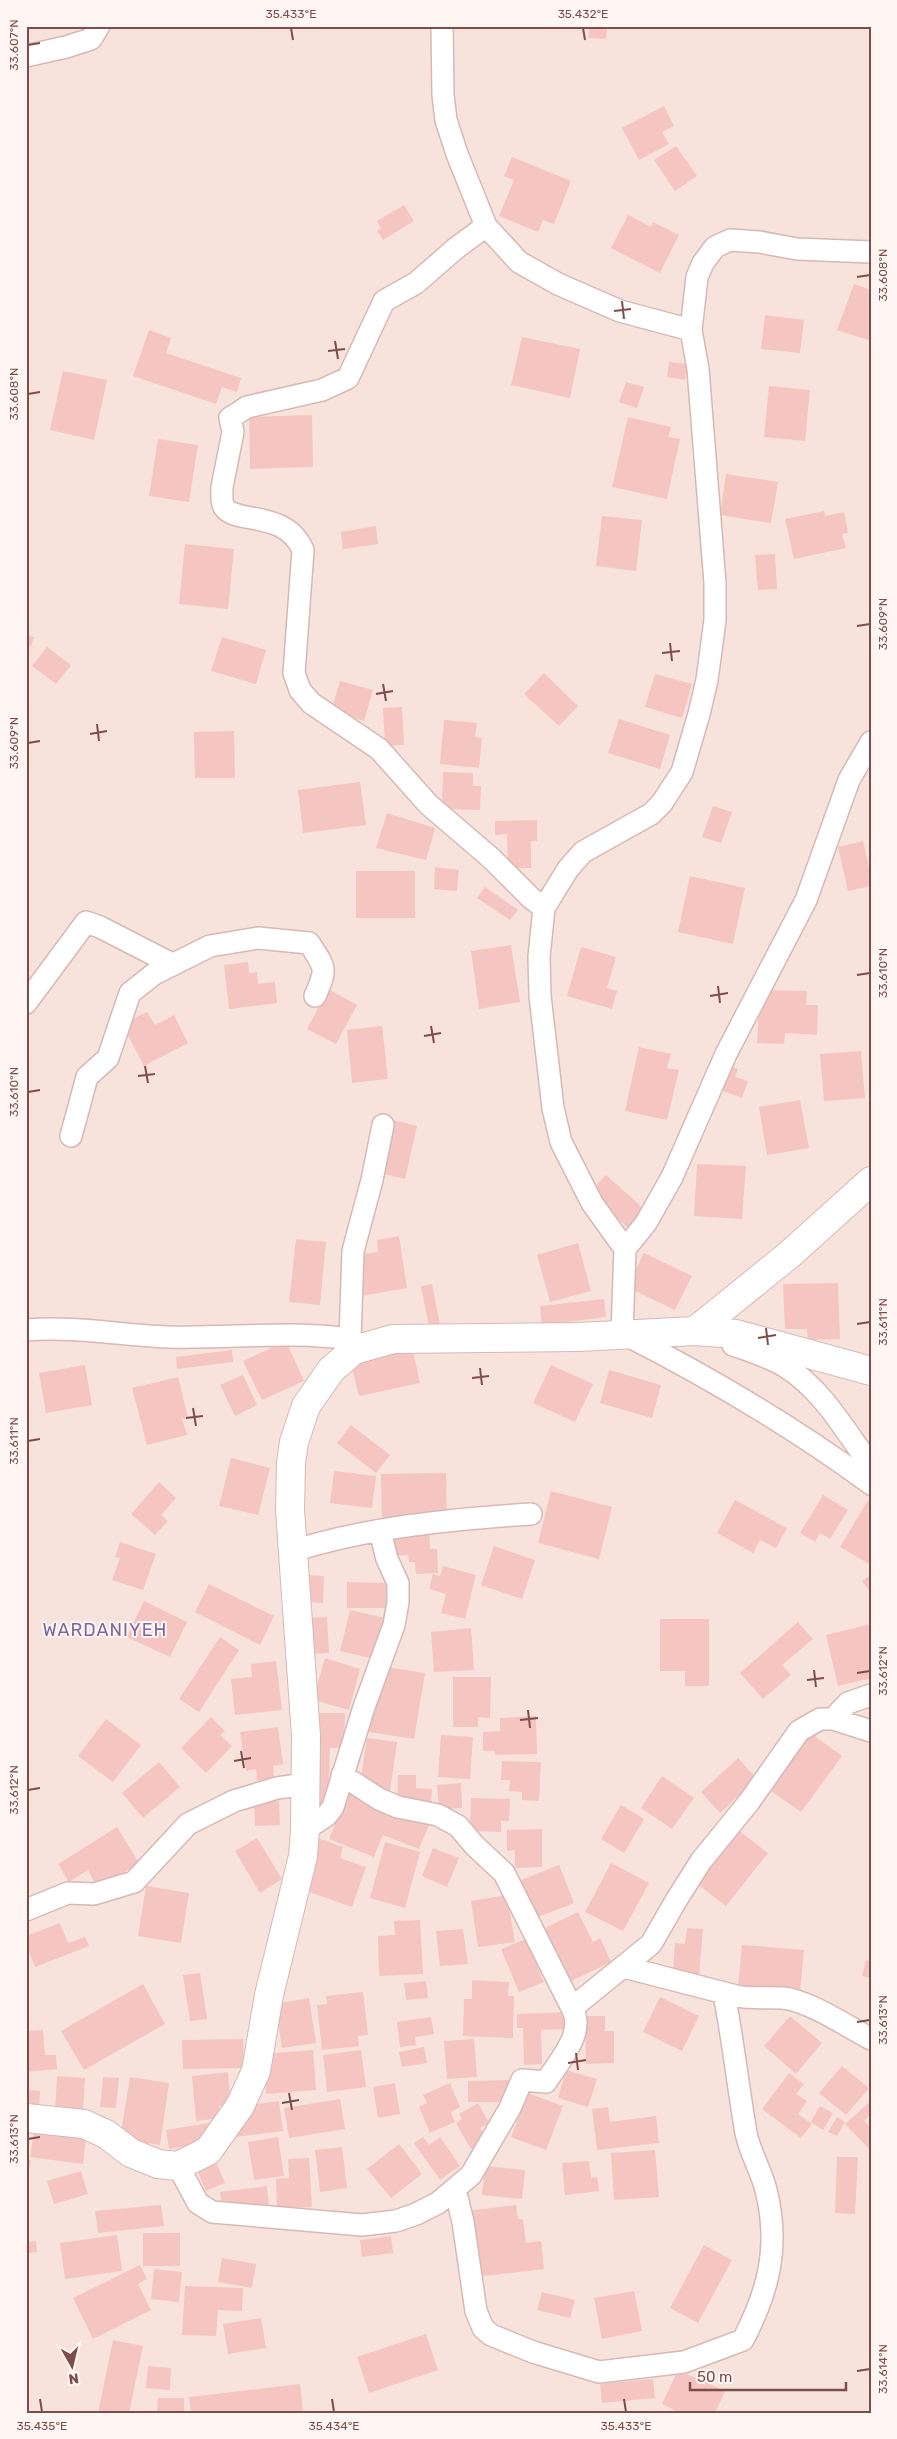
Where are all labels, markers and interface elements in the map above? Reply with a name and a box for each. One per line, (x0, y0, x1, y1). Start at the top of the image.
text: 35.433°E (266, 7, 316, 21)
text: 35.432°E (558, 7, 608, 21)
text: 33.607°N (7, 19, 21, 71)
text: 33.608°N (876, 249, 890, 301)
text: 33.608°N (7, 368, 21, 420)
text: 33.609°N (876, 598, 890, 650)
text: 33.609°N (7, 717, 21, 769)
text: 33.610°N (876, 948, 890, 998)
text: 33.610°N (7, 1067, 21, 1117)
text: 33.611°N (876, 1298, 890, 1346)
text: 33.611°N (7, 1417, 21, 1465)
district label: WARDANIYEH (43, 1619, 167, 1641)
text: 33.612°N (876, 1646, 890, 1696)
text: 33.612°N (7, 1765, 21, 1815)
text: 33.613°N (876, 1995, 890, 2045)
text: 33.613°N (7, 2114, 21, 2164)
north arrow (48, 2342, 98, 2392)
text: 33.614°N (876, 2344, 890, 2394)
scale bar (690, 2359, 846, 2391)
text: 50 m (697, 2368, 732, 2386)
text: N (68, 2369, 80, 2387)
text: 35.435°E (17, 2419, 67, 2433)
text: 35.434°E (308, 2419, 360, 2433)
text: 35.433°E (601, 2419, 651, 2433)

